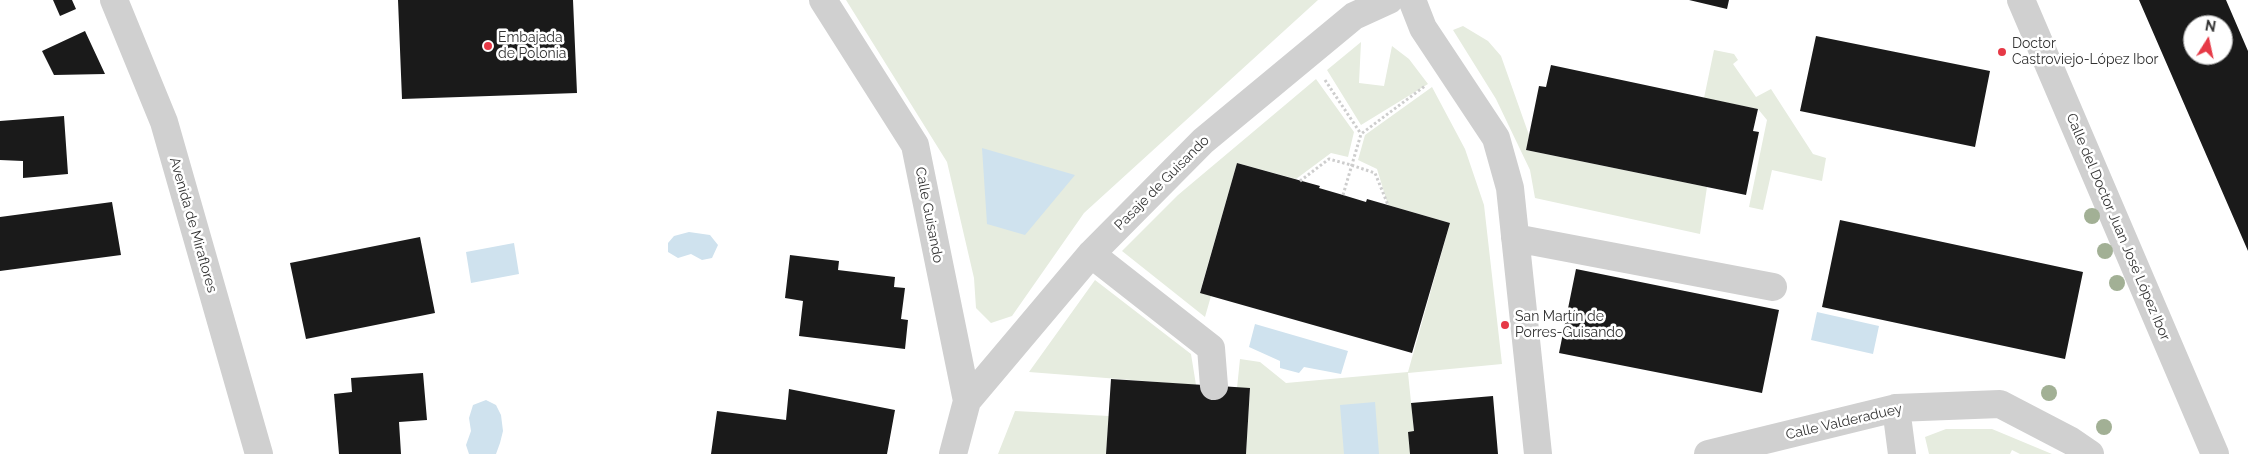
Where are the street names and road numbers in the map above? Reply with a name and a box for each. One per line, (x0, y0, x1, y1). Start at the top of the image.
street label: Calle del Doctor Juan José López Ibor (2062, 111, 2174, 343)
street label: Pasaje de Guisando (1111, 132, 1213, 234)
street label: Avenida de Miraflores (166, 155, 220, 295)
street label: Calle Guisando (911, 165, 947, 265)
street label: Calle Valderaduey (1784, 400, 1904, 444)

